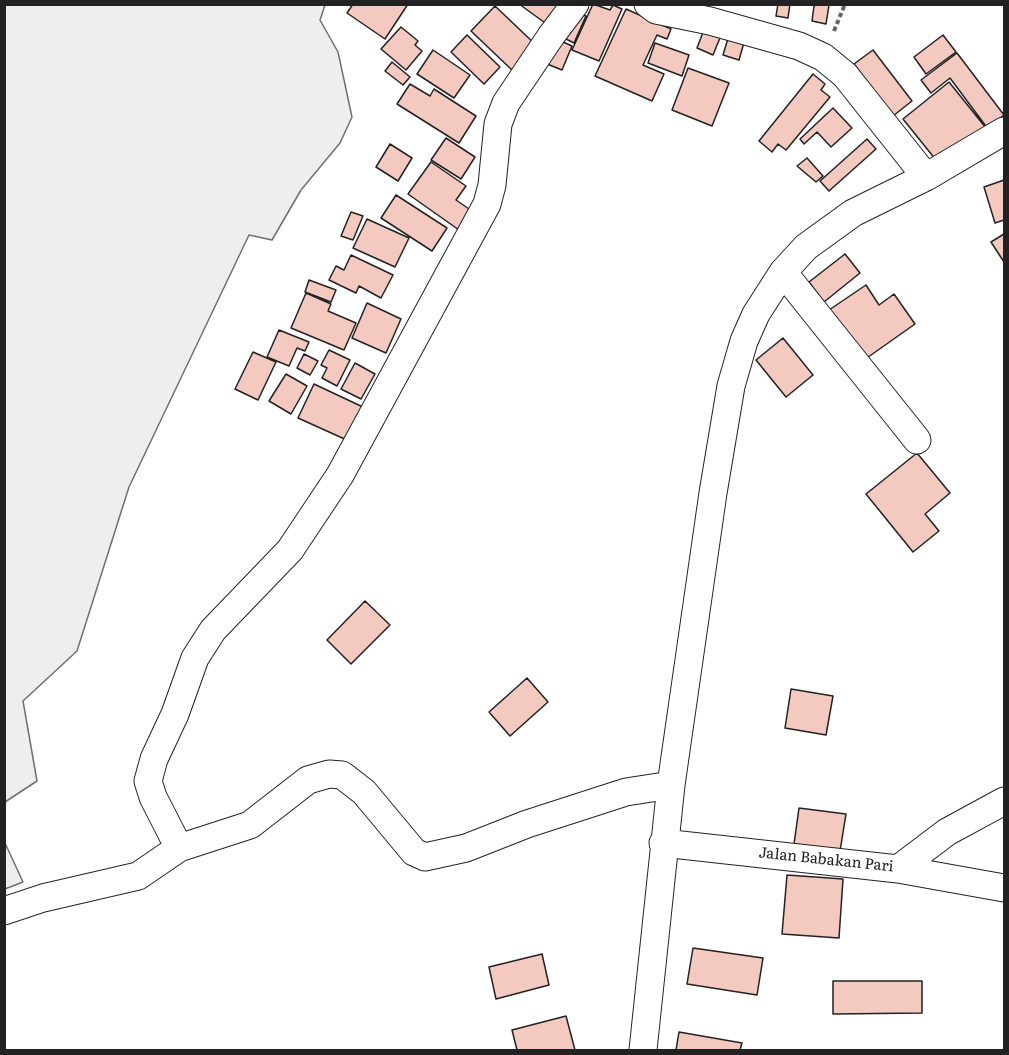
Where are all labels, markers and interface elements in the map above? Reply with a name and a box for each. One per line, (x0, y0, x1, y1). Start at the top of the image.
street label: Jalan Babakan Pari (758, 844, 894, 876)

